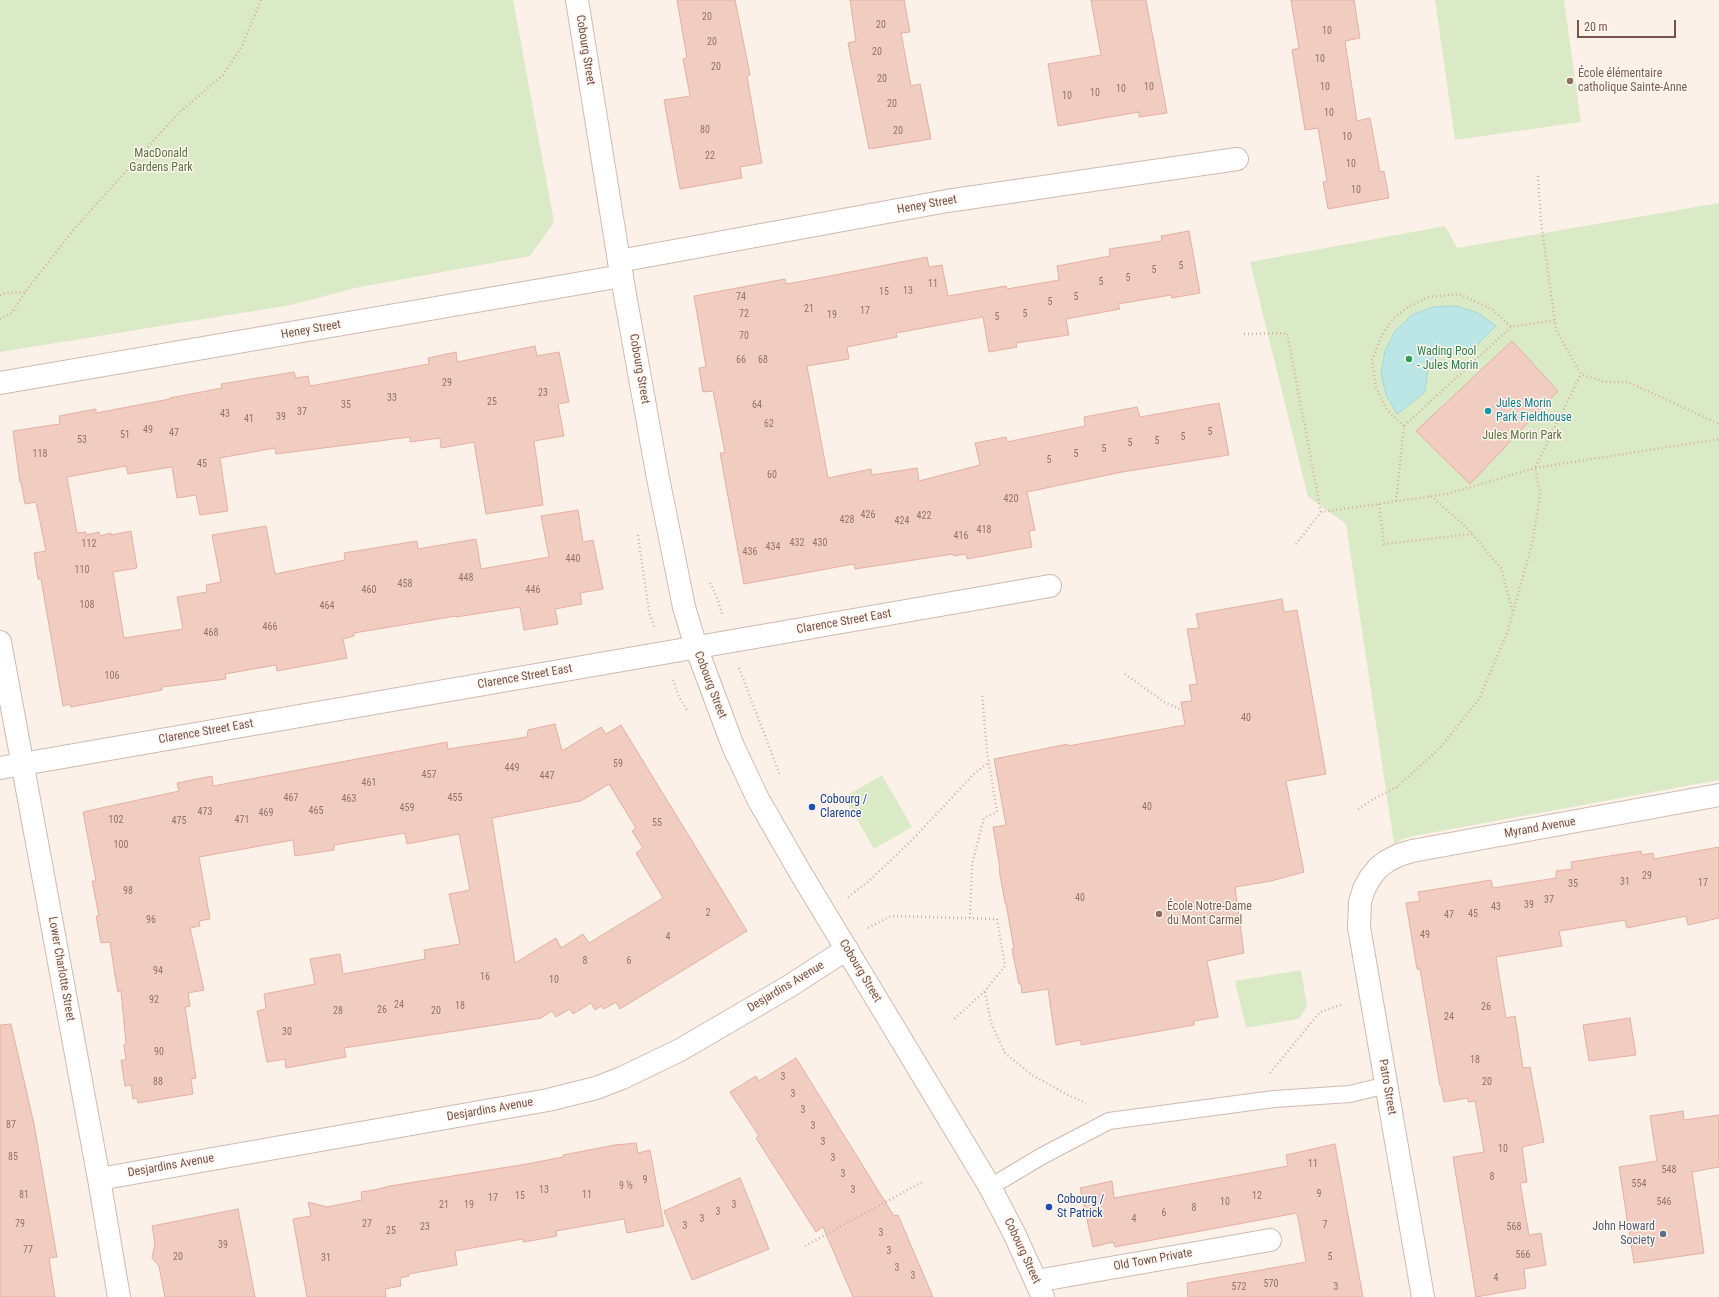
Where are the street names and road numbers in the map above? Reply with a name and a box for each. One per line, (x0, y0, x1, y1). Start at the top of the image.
street label: Cobourg Street (572, 14, 598, 86)
street label: Heney Street (896, 193, 958, 217)
street label: Heney Street (280, 318, 342, 342)
street label: Cobourg Street (626, 333, 652, 405)
street label: Clarence Street East (796, 607, 892, 637)
street label: Cobourg Street (691, 649, 729, 721)
street label: Clarence Street East (477, 662, 573, 692)
street label: Clarence Street East (158, 717, 254, 747)
street label: Myrand Avenue (1503, 815, 1577, 841)
street label: Lower Charlotte Street (45, 916, 77, 1022)
street label: Cobourg Street (836, 937, 884, 1005)
street label: Desjardins Avenue (745, 958, 827, 1016)
street label: Patro Street (1375, 1058, 1399, 1116)
street label: Desjardins Avenue (446, 1095, 534, 1125)
street label: Desjardins Avenue (127, 1151, 215, 1181)
street label: Cobourg Street (1000, 1216, 1044, 1286)
street label: Old Town Private (1112, 1246, 1194, 1274)

